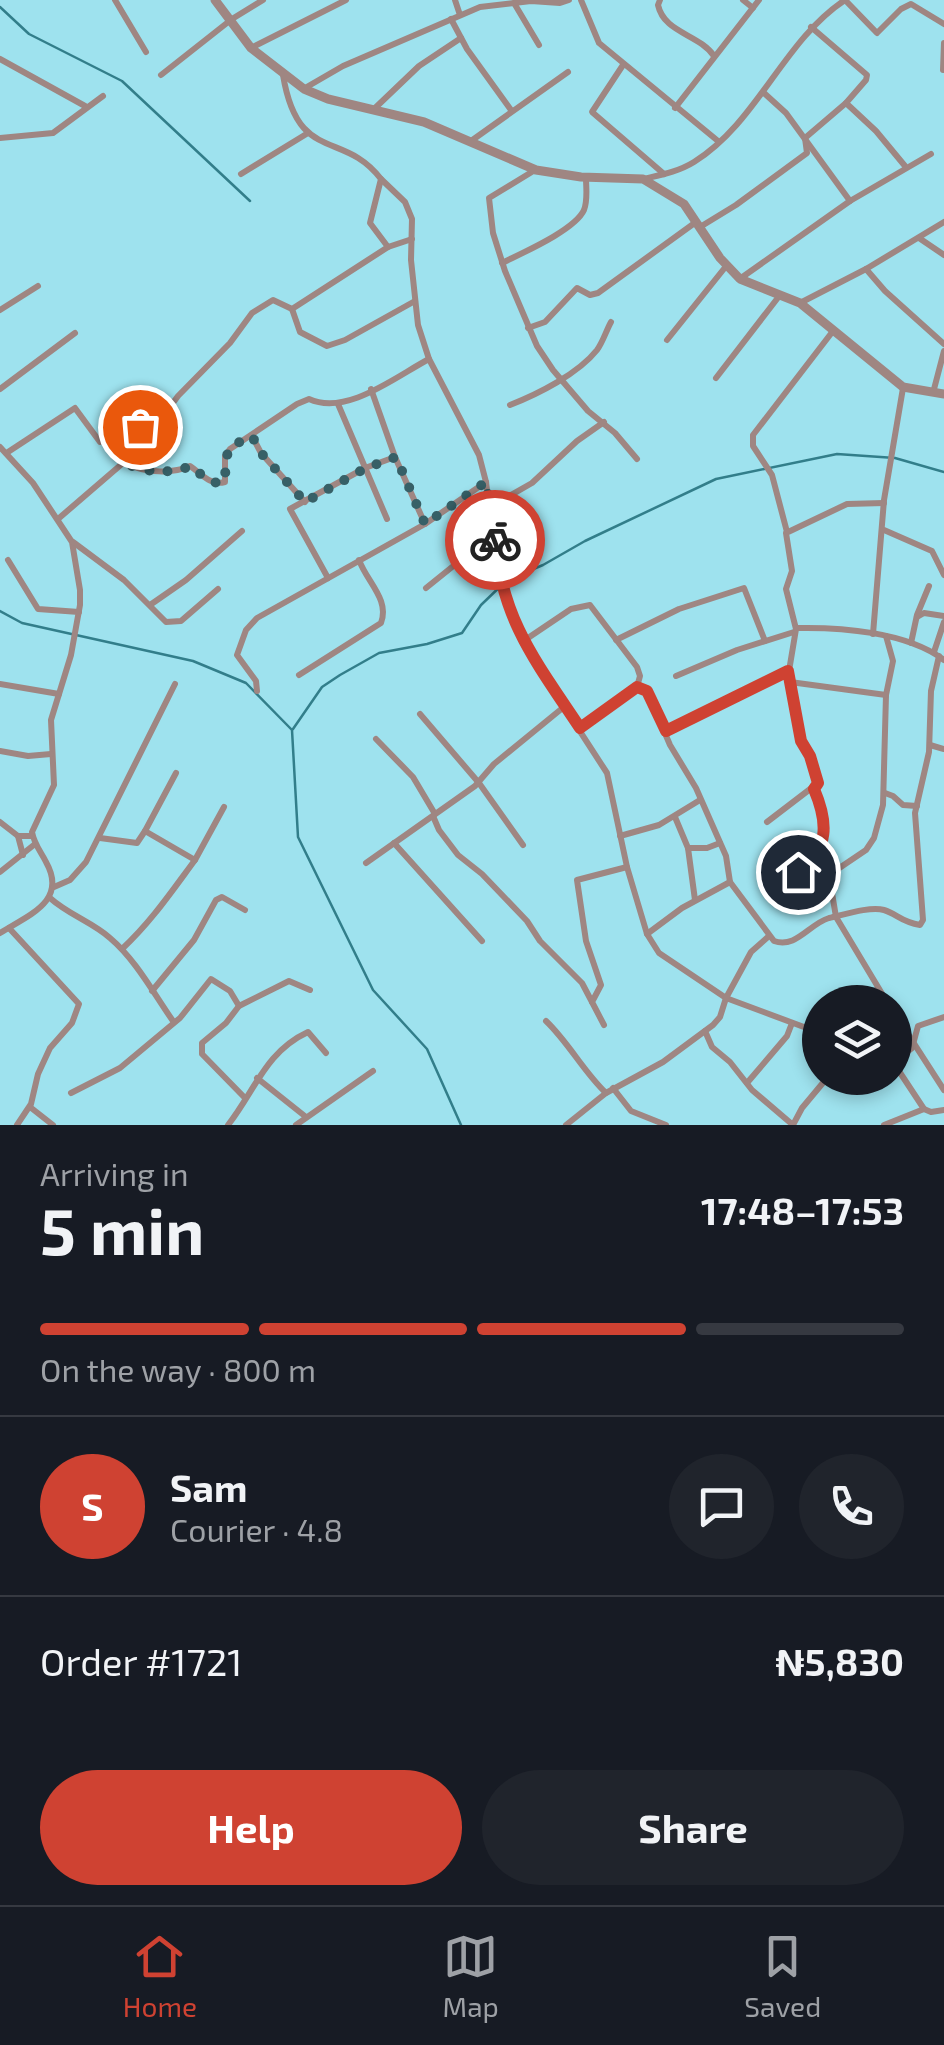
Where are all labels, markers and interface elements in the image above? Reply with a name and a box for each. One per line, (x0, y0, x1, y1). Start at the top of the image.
pin (98, 385, 183, 470)
icon: bag (113, 400, 168, 455)
courier (445, 490, 545, 590)
icon: bike (468, 513, 523, 568)
pin (756, 830, 841, 915)
icon: home (771, 845, 826, 900)
map controls (802, 985, 912, 1095)
button: layers (802, 985, 912, 1095)
text: Arriving in (40, 1154, 189, 1192)
text: 17:48–17:53 (701, 1187, 904, 1233)
text: 5 min (40, 1190, 204, 1268)
text: On the way · 800 m (40, 1350, 316, 1388)
button: chat (669, 1454, 774, 1559)
button: phone (799, 1454, 904, 1559)
text: Sam (170, 1464, 247, 1510)
text: S (81, 1483, 104, 1529)
text: Courier · 4.8 (170, 1510, 343, 1548)
text: Order #1721 (40, 1638, 242, 1684)
text: ₦5,830 (775, 1638, 904, 1684)
button: Help (40, 1770, 462, 1885)
button: Share (482, 1770, 904, 1885)
tab: Home (123, 1929, 197, 2023)
tab: Map (443, 1929, 499, 2023)
tab: Saved (744, 1929, 821, 2023)

